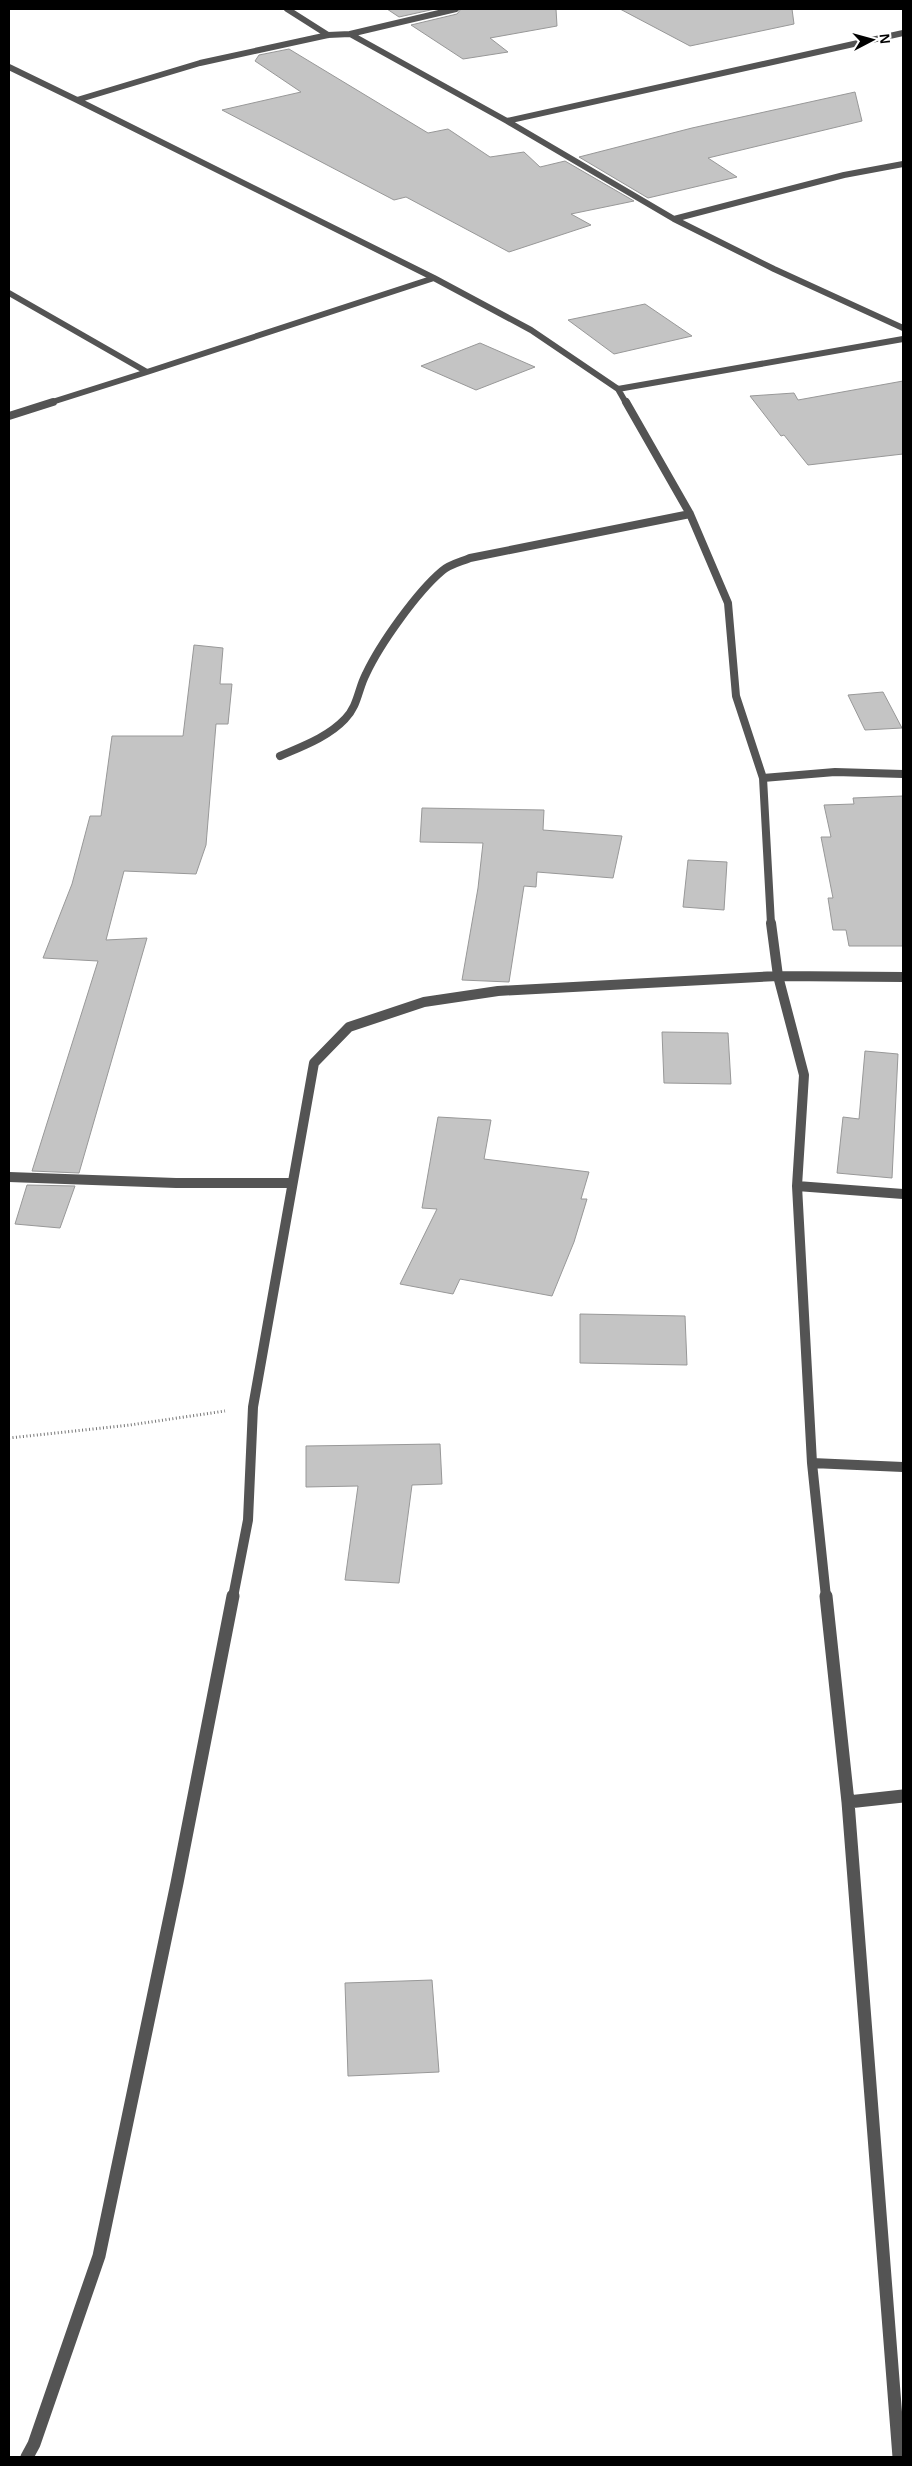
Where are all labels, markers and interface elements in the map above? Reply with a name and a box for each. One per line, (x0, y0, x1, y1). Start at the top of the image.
north arrow (847, 15, 897, 65)
text: N (876, 33, 893, 45)

